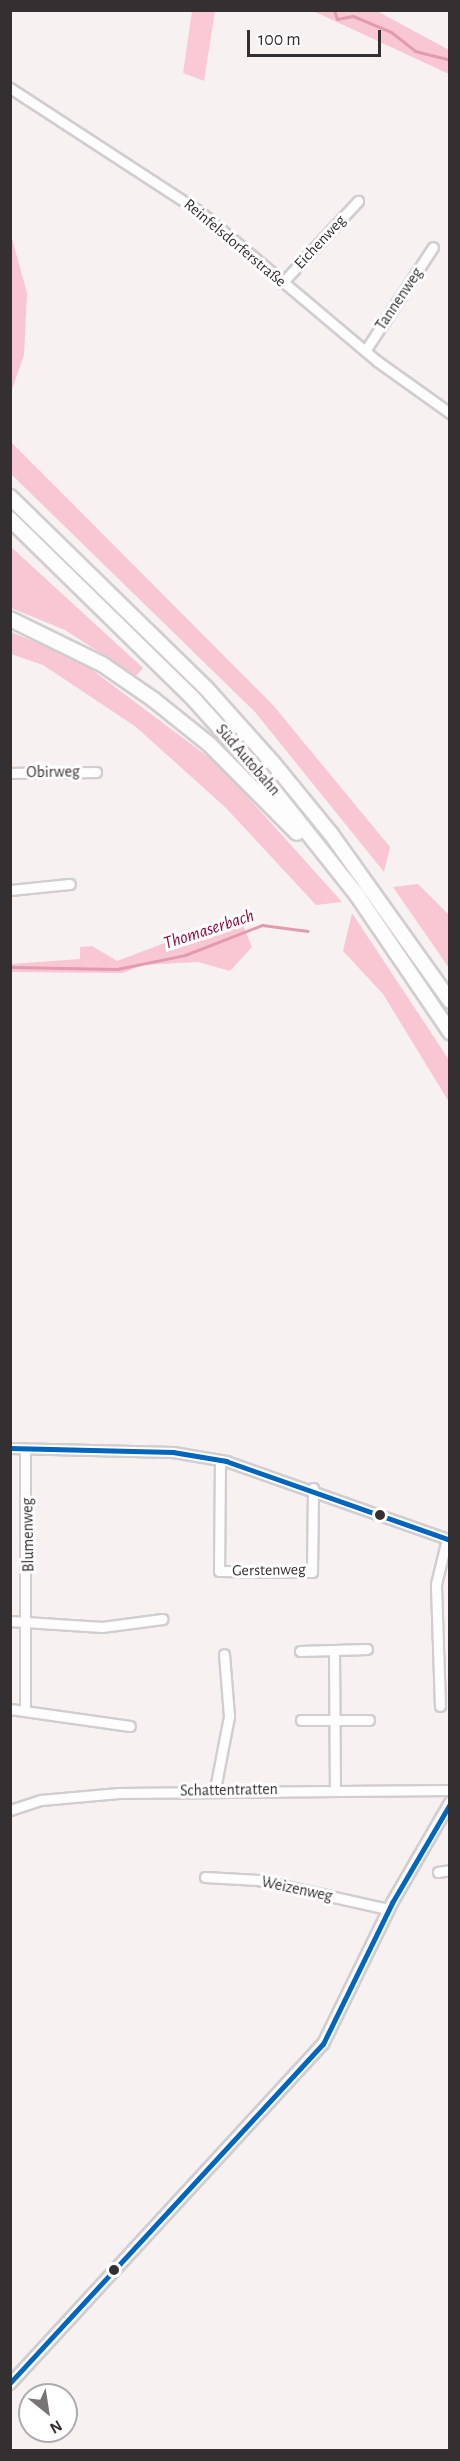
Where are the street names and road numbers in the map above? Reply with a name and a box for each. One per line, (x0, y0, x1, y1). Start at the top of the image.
street label: Reinfelsdorferstraße (180, 195, 290, 291)
street label: Eichenweg (290, 211, 350, 273)
street label: Tannenweg (371, 264, 427, 334)
street label: Süd Autobahn (212, 720, 284, 800)
street label: Obirweg (26, 762, 80, 782)
street label: Blumenweg (18, 1498, 38, 1572)
street label: Gerstenweg (232, 1560, 306, 1580)
street label: Schattentratten (180, 1780, 278, 1800)
street label: Weizenweg (260, 1872, 334, 1906)

